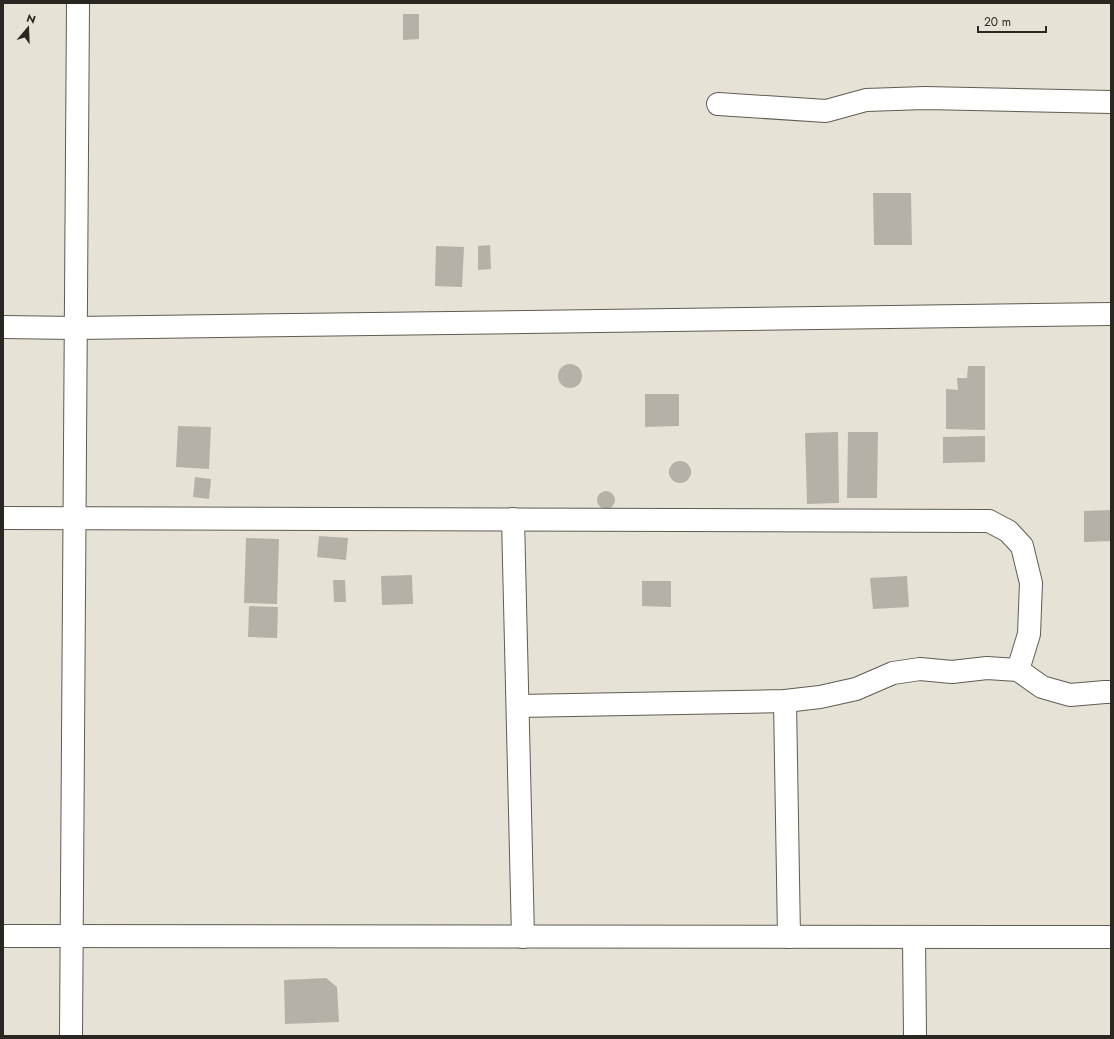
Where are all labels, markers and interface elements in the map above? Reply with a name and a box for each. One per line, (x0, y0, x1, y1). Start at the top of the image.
north arrow (8, 8, 48, 48)
scale bar (978, 8, 1046, 34)
text: N (25, 10, 38, 28)
text: 20 m (984, 13, 1011, 31)

